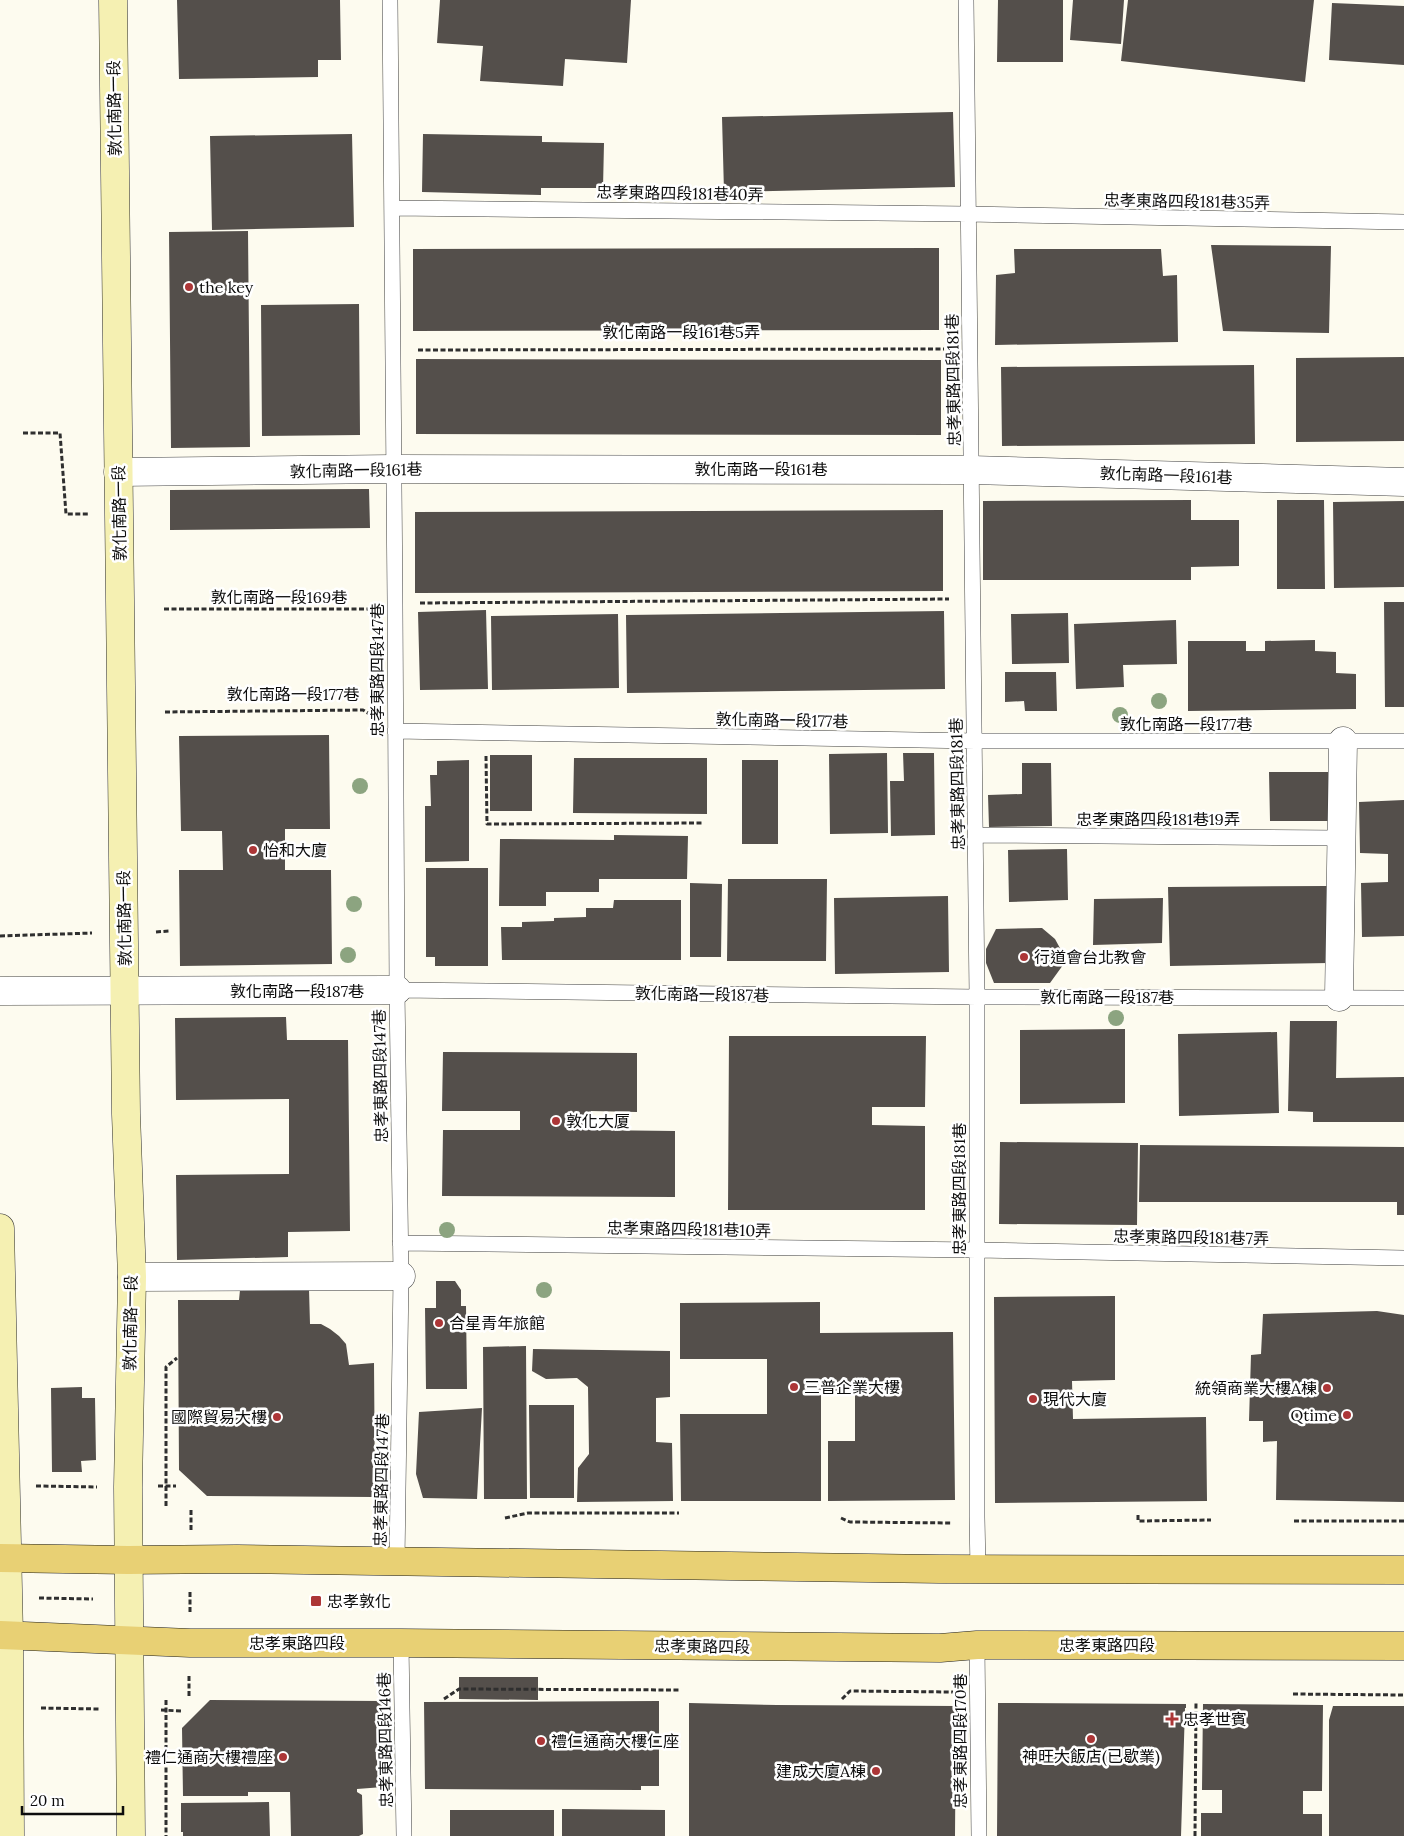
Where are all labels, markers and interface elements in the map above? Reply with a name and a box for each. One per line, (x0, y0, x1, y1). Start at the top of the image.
street label: 敦化南路一段 (103, 60, 125, 156)
street label: 忠孝東路四段181巷40弄 (596, 182, 764, 204)
street label: 忠孝東路四段181巷35弄 (1104, 190, 1270, 212)
place label: the key (199, 277, 254, 297)
marker: the key (183, 281, 195, 293)
street label: 忠孝東路四段181巷 (942, 314, 964, 446)
street label: 敦化南路一段161巷5弄 (602, 322, 760, 342)
street label: 敦化南路一段161巷 (289, 459, 423, 481)
street label: 敦化南路一段161巷 (695, 459, 827, 479)
street label: 敦化南路一段161巷 (1099, 463, 1233, 487)
street label: 敦化南路一段 (108, 465, 130, 561)
street label: 敦化南路一段169巷 (211, 587, 347, 607)
street label: 忠孝東路四段147巷 (367, 603, 387, 737)
street label: 敦化南路一段177巷 (227, 684, 359, 704)
street label: 敦化南路一段177巷 (716, 709, 848, 731)
street label: 敦化南路一段177巷 (1120, 714, 1252, 734)
street label: 忠孝東路四段181巷 (946, 718, 968, 850)
street label: 忠孝東路四段181巷19弄 (1076, 809, 1240, 829)
place label: 怡和大廈 (263, 840, 327, 860)
marker: 怡和大廈 (247, 844, 259, 856)
street label: 敦化南路一段 (113, 870, 135, 966)
place label: 行道會台北教會 (1034, 947, 1146, 967)
marker: 行道會台北教會 (1018, 951, 1030, 963)
street label: 敦化南路一段187巷 (230, 981, 364, 1001)
street label: 敦化南路一段187巷 (635, 983, 769, 1005)
street label: 敦化南路一段187巷 (1040, 987, 1174, 1007)
street label: 忠孝東路四段147巷 (369, 1009, 391, 1143)
place label: 敦化大厦 (566, 1111, 630, 1131)
marker: 敦化大厦 (550, 1115, 562, 1127)
street label: 忠孝東路四段181巷 (949, 1123, 969, 1255)
street label: 忠孝東路四段181巷10弄 (607, 1218, 771, 1240)
street label: 忠孝東路四段181巷7弄 (1113, 1226, 1269, 1248)
street label: 敦化南路一段 (119, 1275, 141, 1371)
place label: 合星青年旅館 (449, 1313, 545, 1333)
marker: 合星青年旅館 (433, 1317, 445, 1329)
place label: 三普企業大樓 (804, 1377, 900, 1397)
place label: 統領商業大樓A棟 (1195, 1378, 1317, 1398)
marker: 三普企業大樓 (788, 1381, 800, 1393)
marker: 統領商業大樓A棟 (1321, 1382, 1333, 1394)
place label: 現代大廈 (1043, 1389, 1107, 1409)
marker: 現代大廈 (1027, 1393, 1039, 1405)
place label: Qtime (1291, 1405, 1337, 1425)
place label: 國際貿易大樓 (171, 1407, 267, 1427)
marker: Qtime (1341, 1409, 1353, 1421)
marker: 國際貿易大樓 (271, 1411, 283, 1423)
street label: 忠孝東路四段147巷 (370, 1413, 392, 1547)
place label: 忠孝敦化 (327, 1591, 391, 1611)
marker: 忠孝敦化 (309, 1594, 323, 1608)
street label: 忠孝東路四段 (249, 1633, 345, 1653)
street label: 忠孝東路四段 (654, 1635, 750, 1657)
street label: 忠孝東路四段 (1059, 1635, 1155, 1655)
street label: 忠孝東路四段146巷 (374, 1672, 396, 1808)
street label: 忠孝東路四段170巷 (950, 1673, 970, 1809)
place label: 忠孝世賓 (1183, 1709, 1247, 1729)
marker: 忠孝世賓 (1165, 1712, 1179, 1726)
place label: 禮仁通商大樓仁座 (551, 1731, 679, 1751)
marker: 神旺大飯店(已歇業) (1085, 1733, 1097, 1745)
marker: 禮仁通商大樓仁座 (535, 1735, 547, 1747)
place label: 神旺大飯店(已歇業) (1022, 1746, 1160, 1767)
place label: 禮仁通商大樓禮座 (145, 1747, 273, 1767)
marker: 禮仁通商大樓禮座 (277, 1751, 289, 1763)
place label: 建成大廈A棟 (776, 1761, 866, 1781)
marker: 建成大廈A棟 (870, 1765, 882, 1777)
scale bar (22, 1784, 124, 1816)
text: 20 m (30, 1791, 65, 1810)

